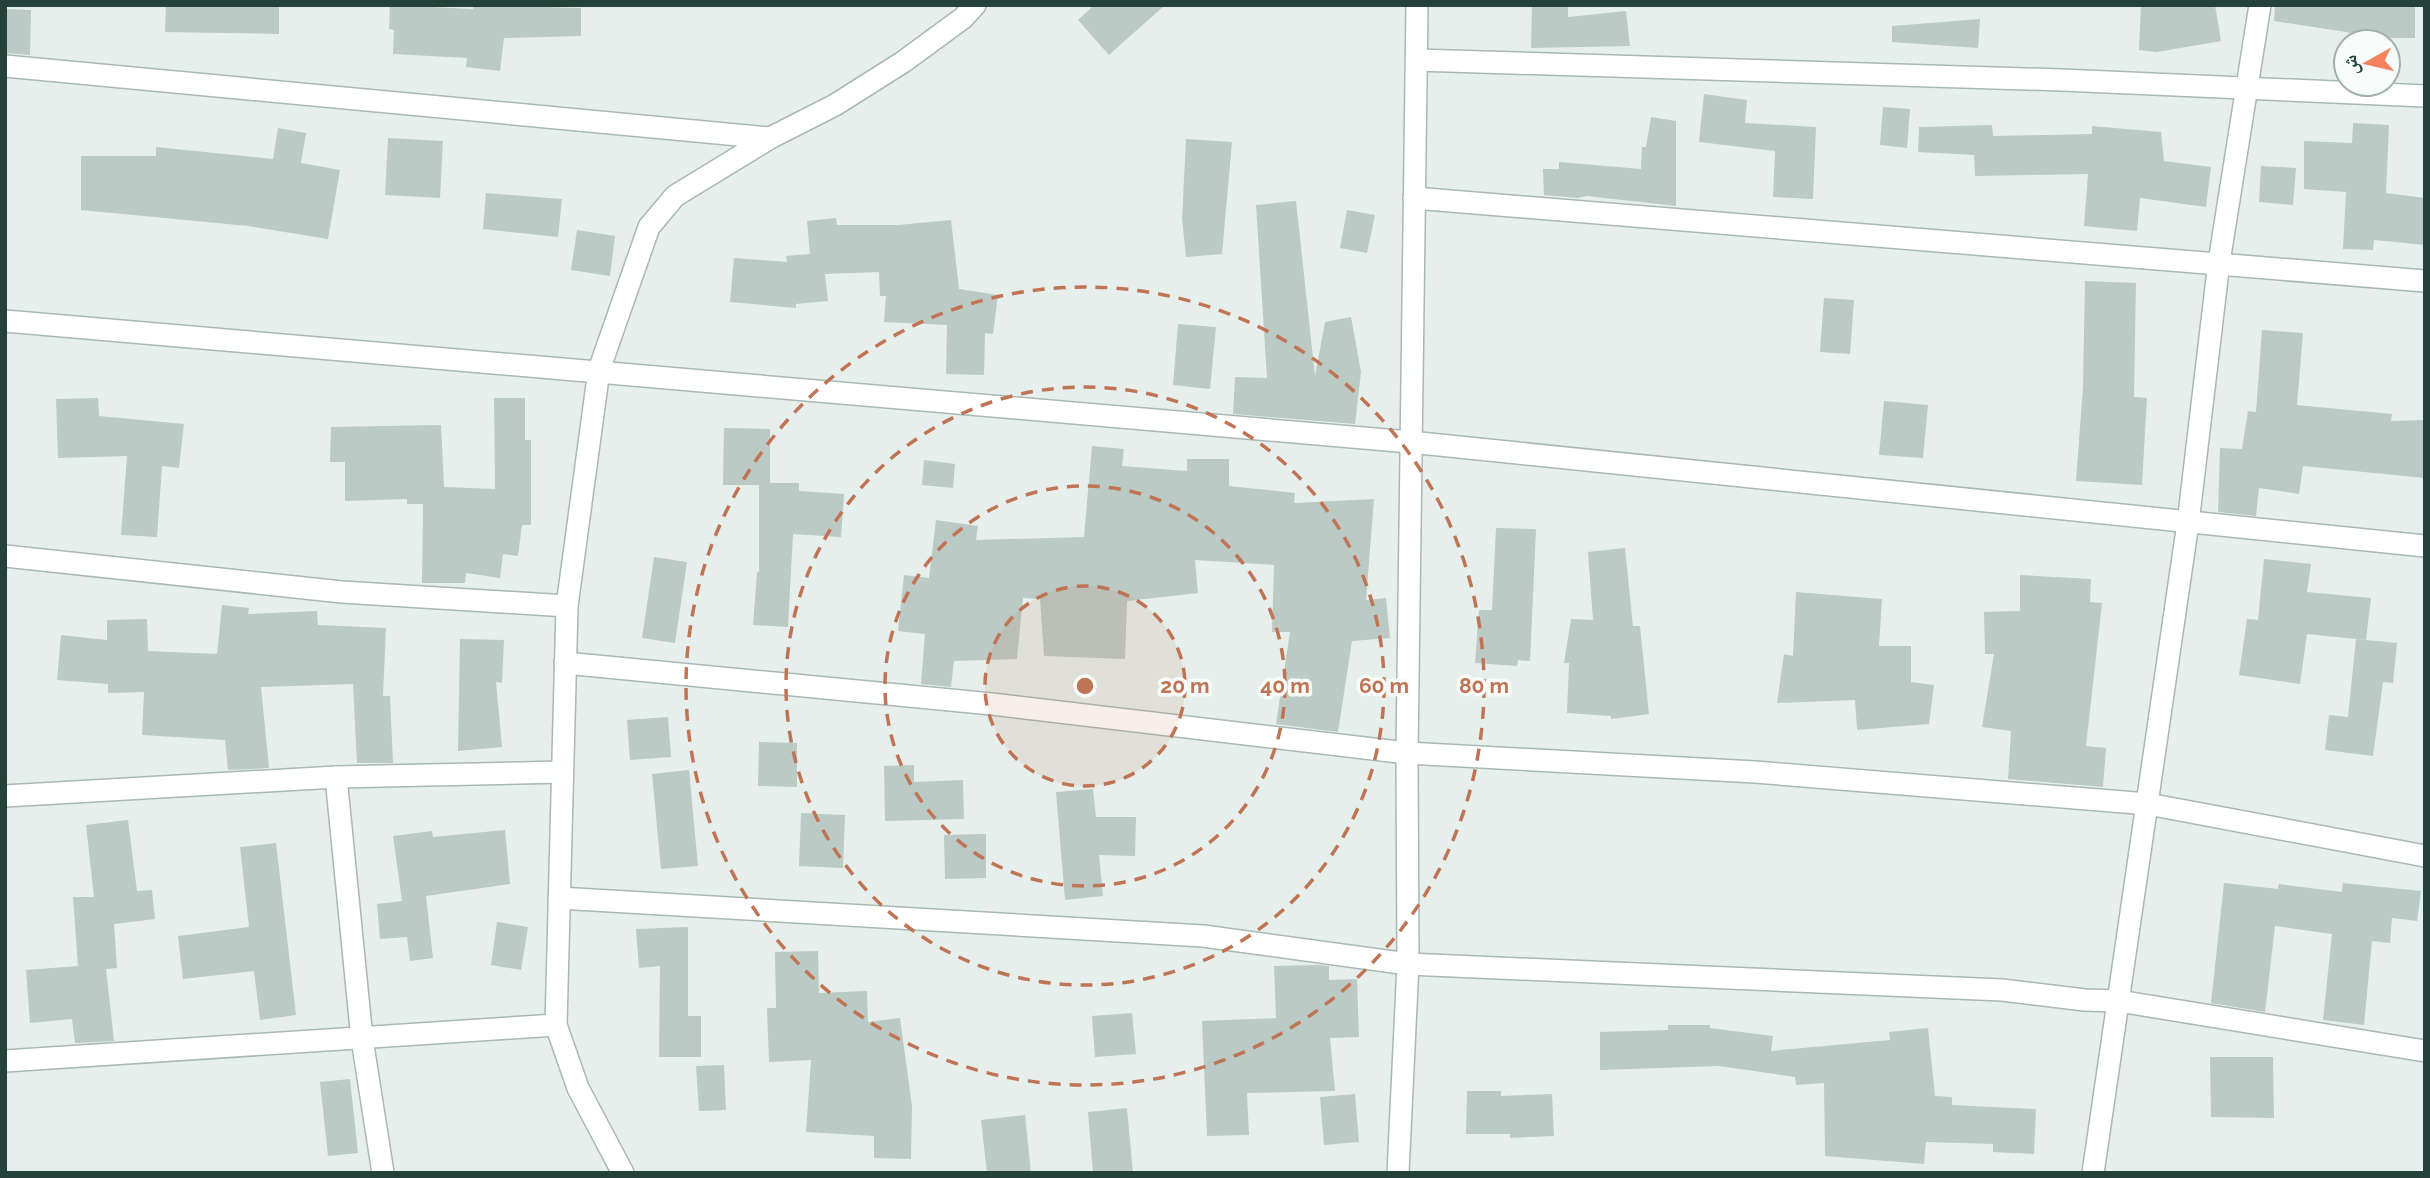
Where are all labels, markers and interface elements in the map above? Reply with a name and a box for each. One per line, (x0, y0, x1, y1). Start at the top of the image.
north arrow (2332, 28, 2402, 98)
text: ش (2338, 54, 2363, 77)
text: 20 m (1160, 673, 1210, 698)
text: 40 m (1260, 673, 1310, 698)
text: 60 m (1359, 673, 1409, 698)
text: 80 m (1459, 673, 1509, 698)
centre of rings (1073, 674, 1097, 698)

